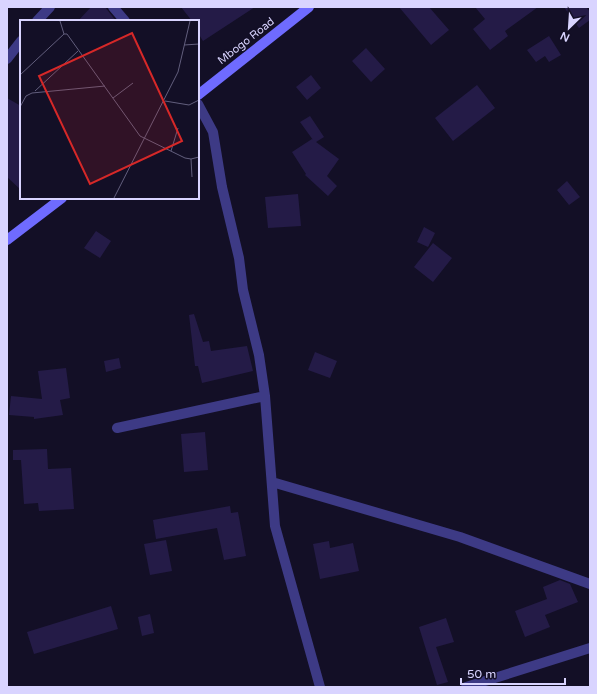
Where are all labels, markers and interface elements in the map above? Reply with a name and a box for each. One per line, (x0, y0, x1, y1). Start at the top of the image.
north arrow (549, 8, 589, 48)
street label: Mbogo Road (215, 15, 277, 67)
inset map (20, 20, 199, 199)
text: N (558, 29, 572, 44)
scale bar (461, 660, 565, 686)
text: 50 m (467, 667, 496, 681)

